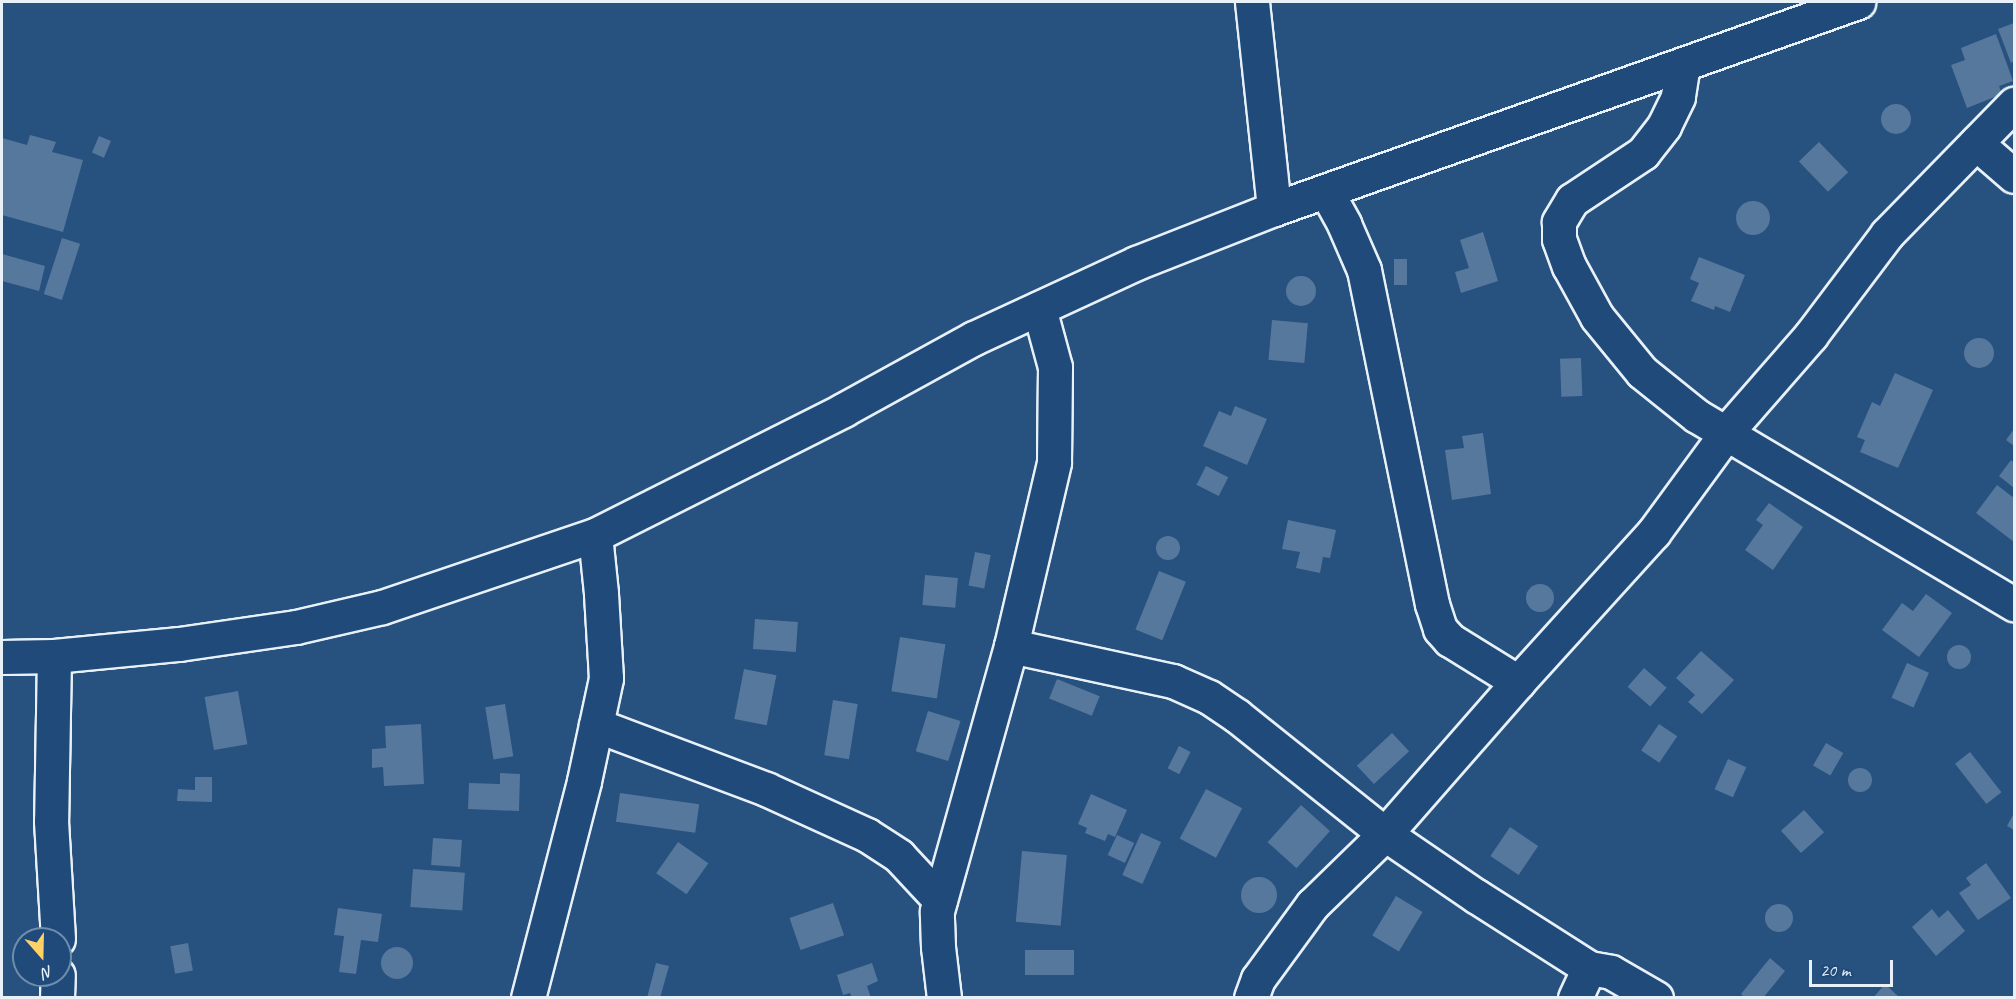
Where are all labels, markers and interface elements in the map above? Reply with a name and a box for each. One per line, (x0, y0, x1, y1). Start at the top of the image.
north arrow (12, 927, 72, 987)
scale bar (1812, 948, 1896, 986)
text: 20 m (1820, 959, 1851, 981)
text: N (39, 961, 56, 983)

